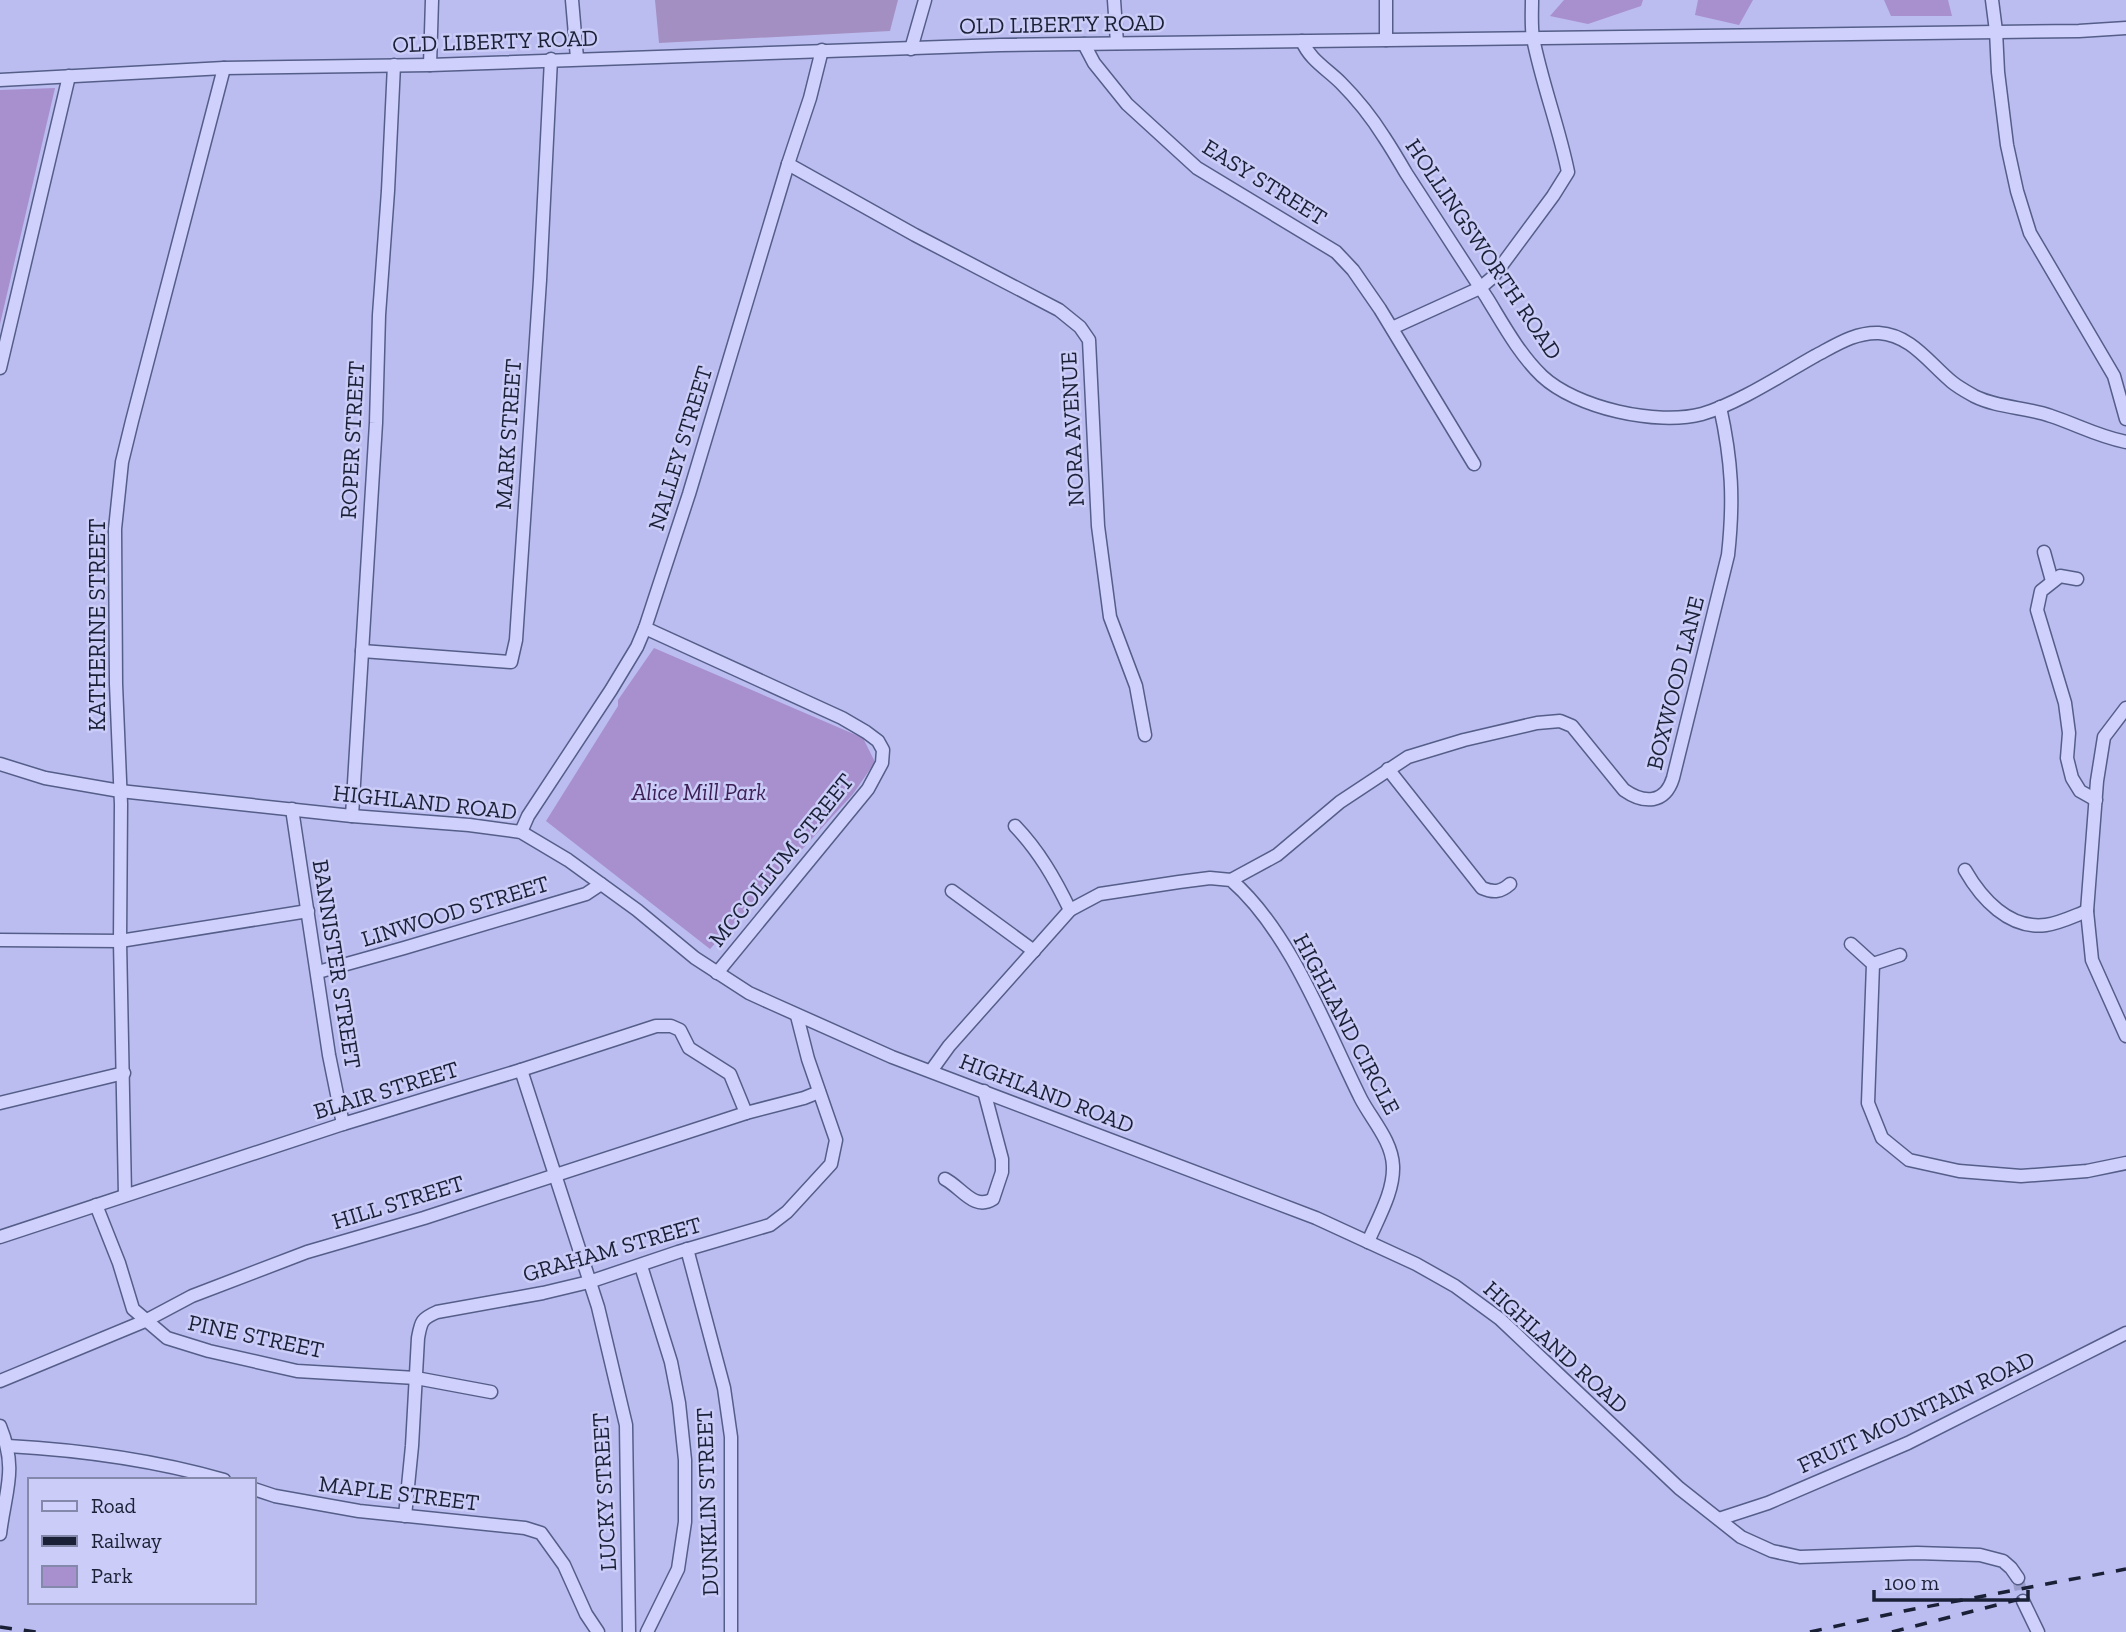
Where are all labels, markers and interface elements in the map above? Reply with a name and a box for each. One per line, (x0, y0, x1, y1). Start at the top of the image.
street label: OLD LIBERTY ROAD (959, 8, 1165, 40)
street label: OLD LIBERTY ROAD (392, 23, 598, 59)
street label: EASY STREET (1198, 133, 1332, 231)
street label: HOLLINGSWORTH ROAD (1400, 133, 1568, 365)
street label: NORA AVENUE (1054, 351, 1090, 507)
street label: MARK STREET (489, 358, 527, 510)
street label: ROPER STREET (334, 360, 370, 520)
street label: NALLEY STREET (642, 362, 718, 534)
street label: KATHERINE STREET (83, 519, 111, 731)
street label: BOXWOOD LANE (1640, 593, 1710, 773)
street label: MCCOLLUM STREET (703, 768, 859, 952)
street label: HIGHLAND ROAD (332, 778, 518, 826)
park label: Alice Mill Park (631, 778, 766, 806)
street label: BANNISTER STREET (307, 858, 367, 1070)
street label: LINWOOD STREET (358, 869, 552, 953)
street label: HIGHLAND CIRCLE (1287, 929, 1407, 1119)
street label: HIGHLAND ROAD (956, 1047, 1138, 1139)
street label: BLAIR STREET (310, 1055, 462, 1125)
street label: HILL STREET (329, 1169, 467, 1235)
street label: GRAHAM STREET (519, 1210, 705, 1288)
street label: HIGHLAND ROAD (1478, 1275, 1634, 1419)
street label: PINE STREET (186, 1308, 326, 1364)
street label: FRUIT MOUNTAIN ROAD (1793, 1345, 2039, 1479)
street label: DUNKLIN STREET (690, 1407, 724, 1597)
street label: LUCKY STREET (586, 1412, 622, 1572)
street label: MAPLE STREET (317, 1469, 481, 1517)
legend (28, 1478, 256, 1604)
text: Road (91, 1493, 137, 1518)
text: Railway (91, 1528, 162, 1553)
scale bar (1874, 1558, 2028, 1602)
text: Park (91, 1563, 133, 1588)
text: 100 m (1884, 1570, 1939, 1595)

